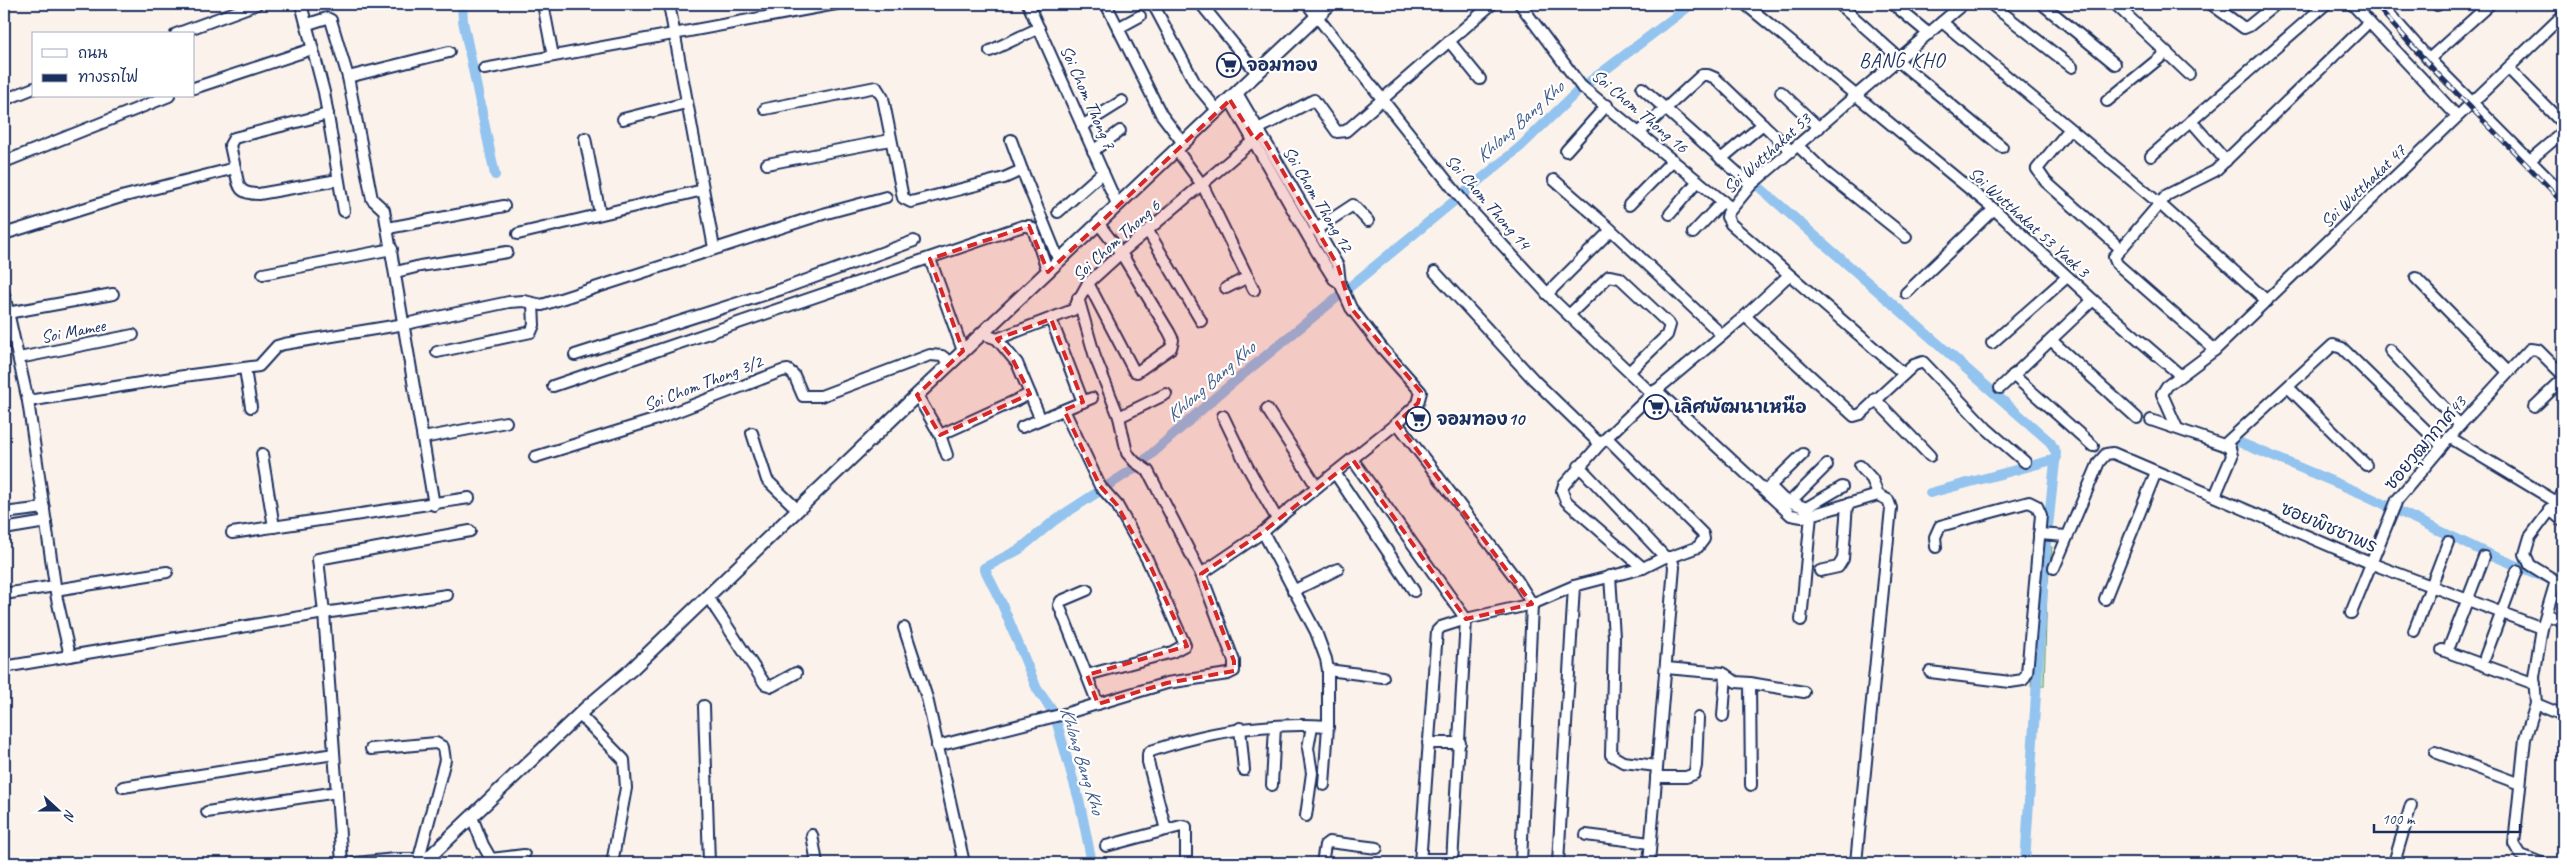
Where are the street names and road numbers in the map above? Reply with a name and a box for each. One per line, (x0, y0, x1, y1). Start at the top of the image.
street label: Soi Chom Thong 7 (1055, 42, 1121, 153)
street label: Soi Chom Thong 16 (1587, 64, 1693, 158)
street label: Soi Wutthakat 53 (1719, 107, 1817, 198)
street label: Soi Wutthakat 47 (2316, 139, 2411, 232)
street label: Soi Chom Thong 12 (1278, 142, 1359, 257)
street label: Soi Chom Thong 14 (1441, 150, 1537, 256)
street label: Soi Wutthakat 53 Yaek 3 (1964, 162, 2096, 283)
street label: Soi Chom Thong 6 (1067, 194, 1165, 285)
street label: Soi Mamee (39, 314, 108, 348)
street label: Soi Chom Thong 3/2 (641, 350, 767, 416)
street label: ซอยวุฒากาศ43 (2379, 390, 2474, 496)
street label: ซอยพิชชาพร (2277, 497, 2381, 557)

